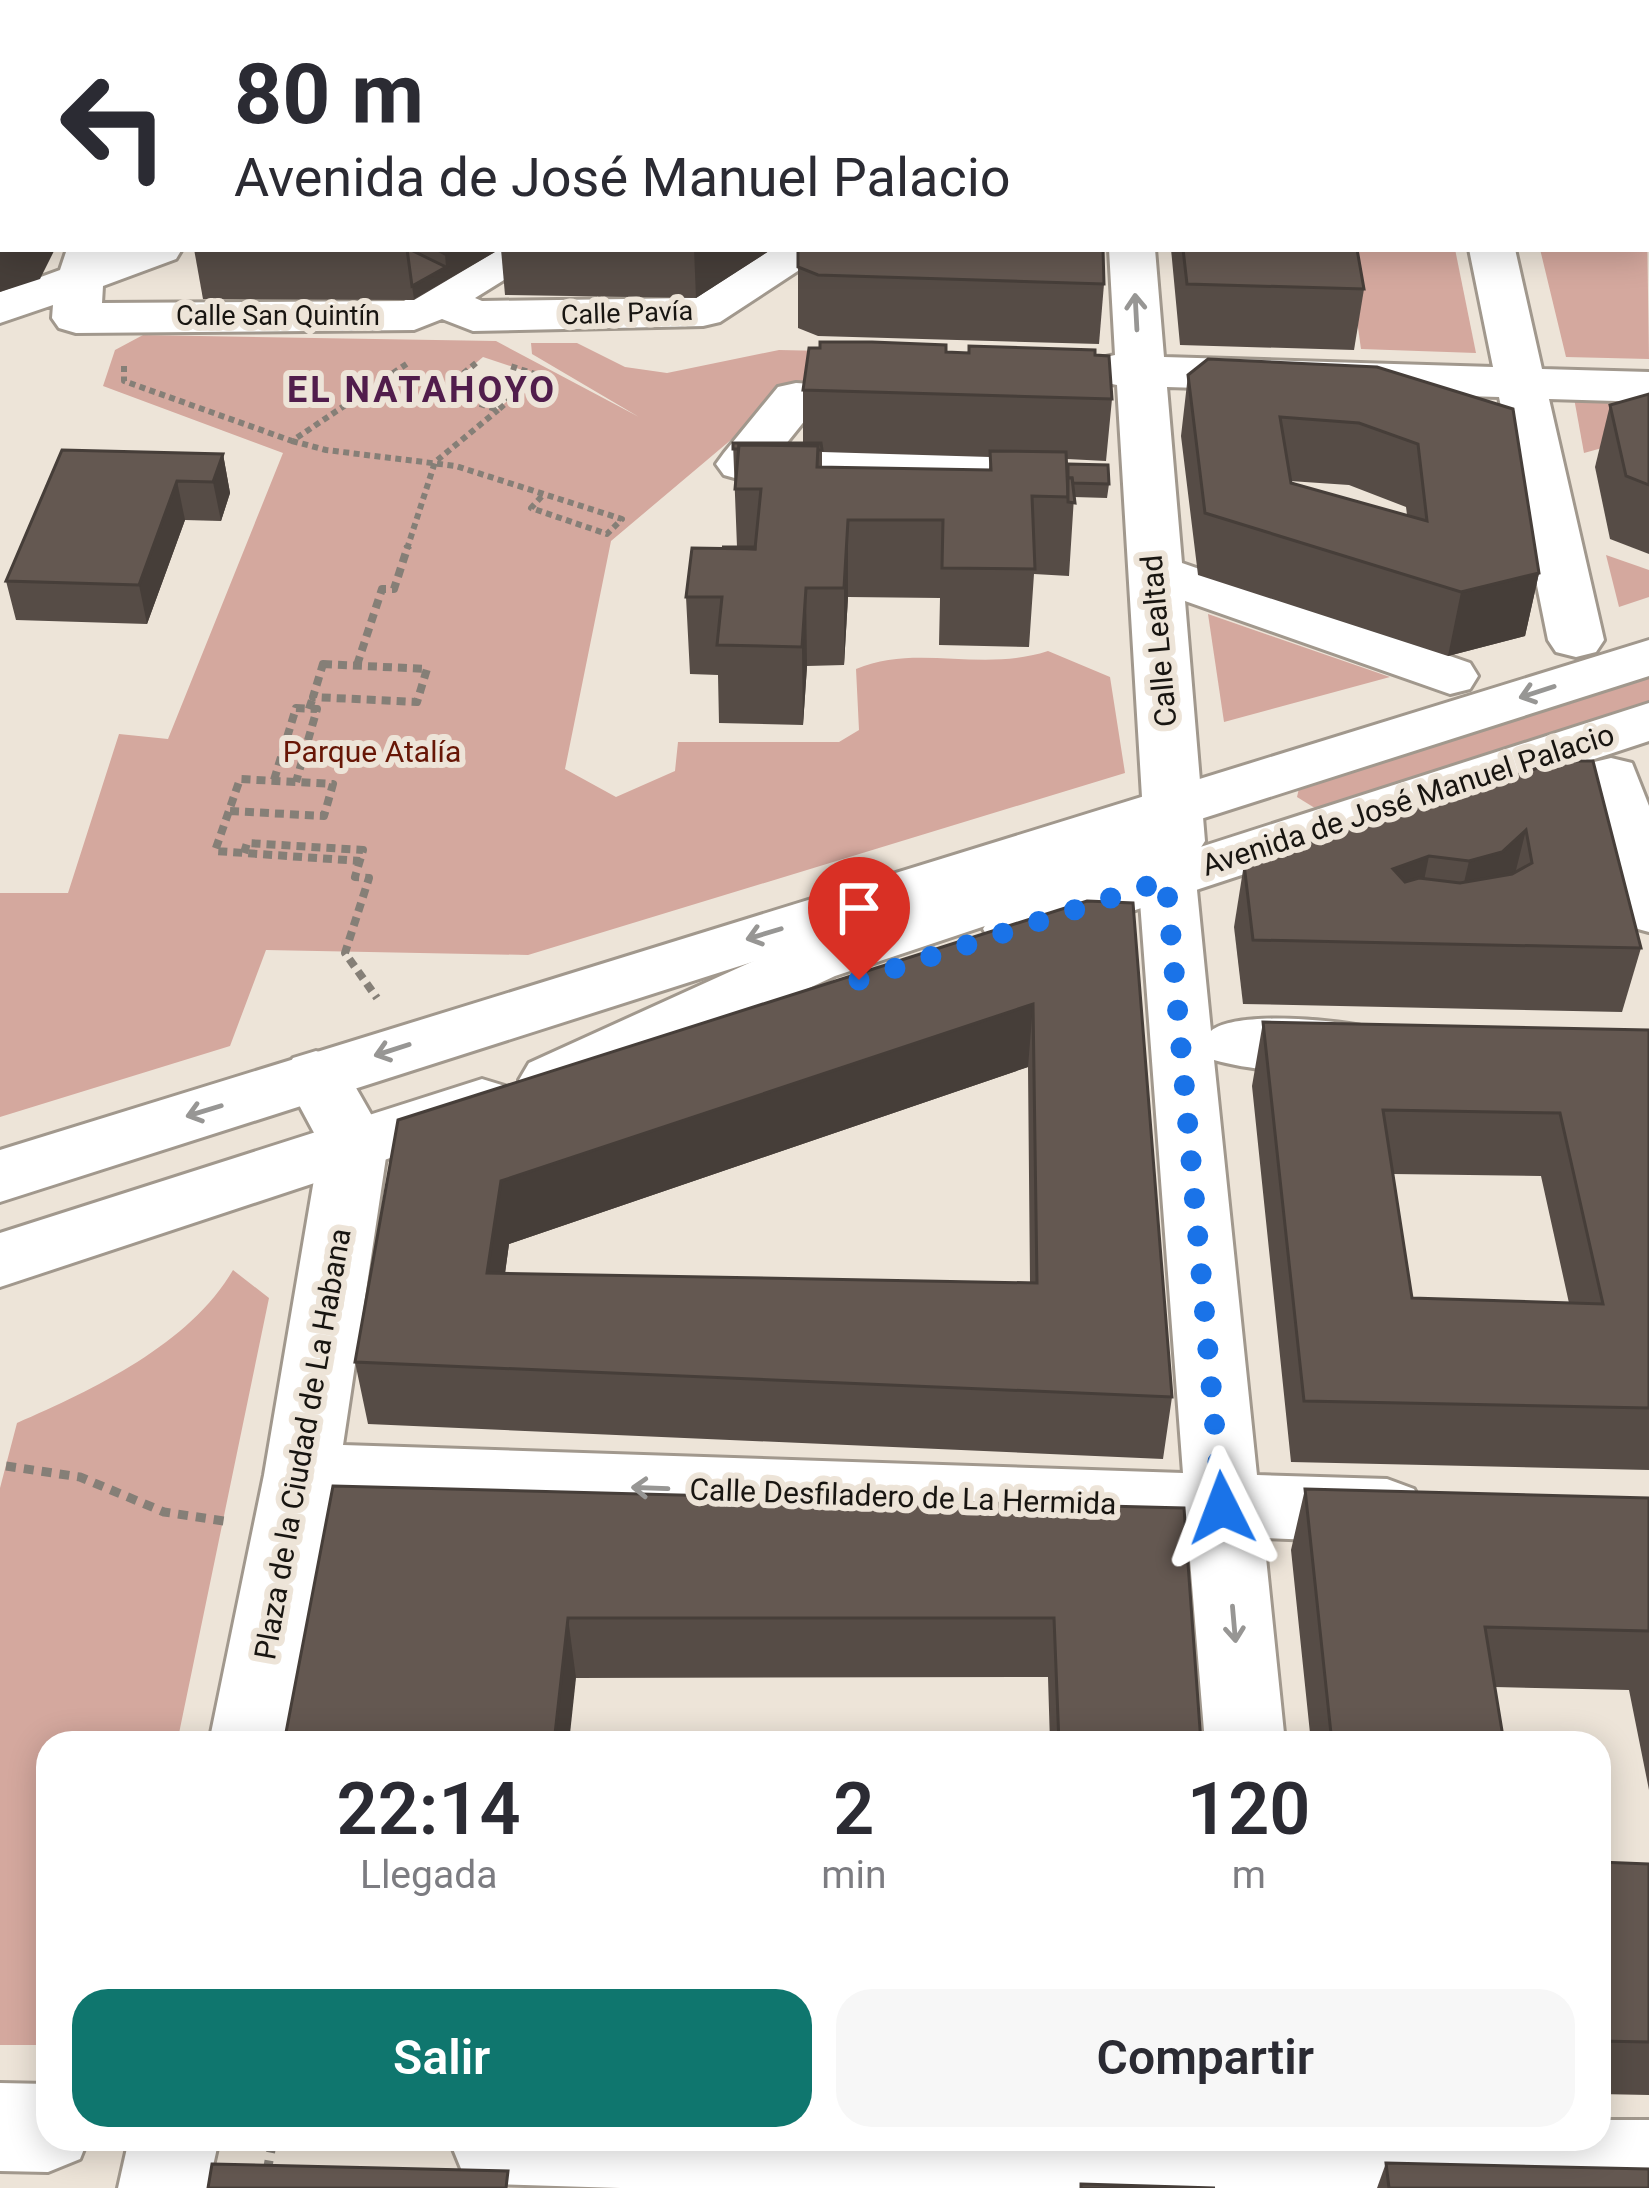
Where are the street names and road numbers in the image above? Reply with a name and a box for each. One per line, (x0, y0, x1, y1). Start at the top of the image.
street label: Calle Pavía (560, 295, 694, 331)
street label: Calle San Quintín (176, 300, 380, 332)
street label: Calle Lealtad (1134, 554, 1183, 728)
street label: Avenida de José Manuel Palacio (1197, 716, 1618, 883)
street label: Plaza de la Ciudad de La Habana (247, 1225, 358, 1662)
street label: Calle Desfiladero de La Hermida (689, 1472, 1117, 1521)

